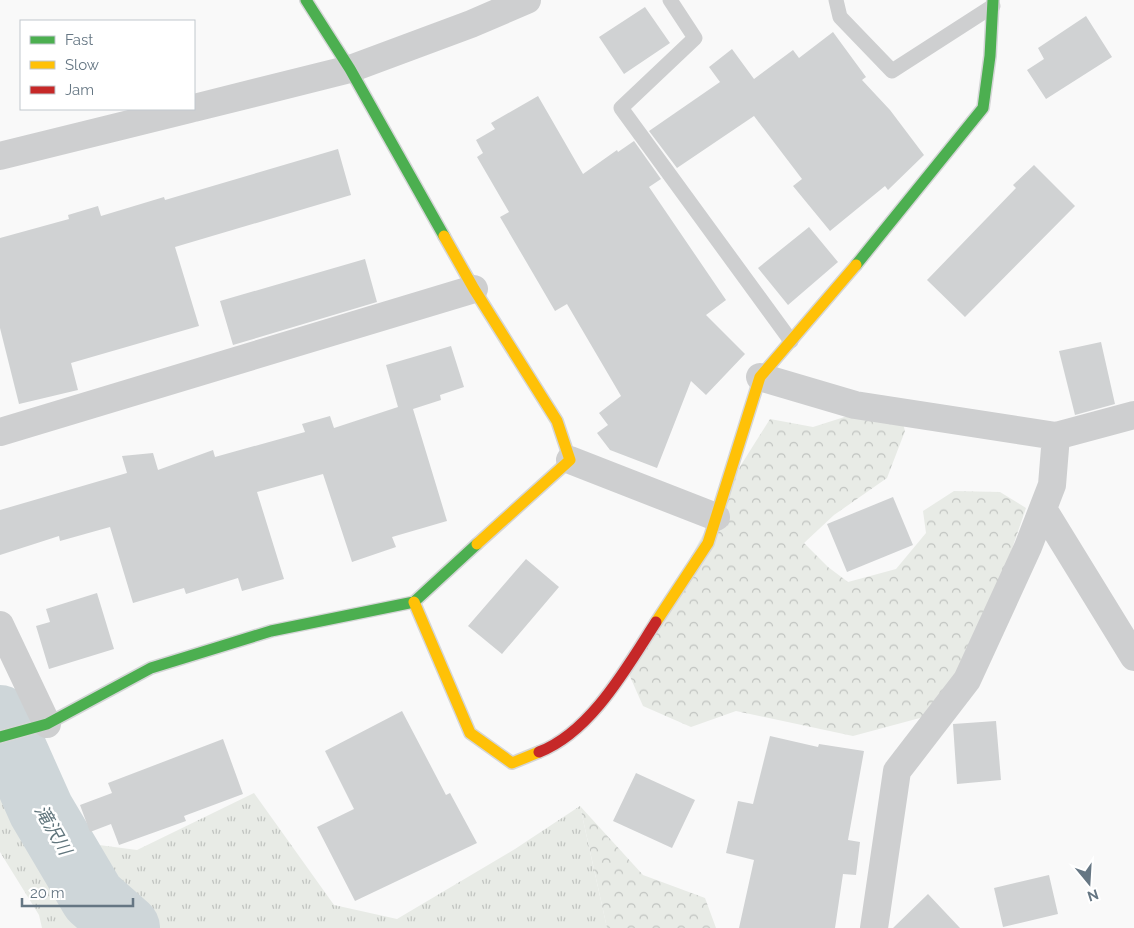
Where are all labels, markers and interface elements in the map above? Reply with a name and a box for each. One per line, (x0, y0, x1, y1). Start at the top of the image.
legend (20, 20, 195, 110)
text: Fast (65, 31, 93, 49)
text: Slow (65, 56, 99, 74)
text: Jam (65, 81, 94, 99)
water label: 滝沢川 (31, 801, 77, 860)
north arrow (1064, 858, 1114, 908)
scale bar (22, 876, 134, 908)
text: 20 m (30, 884, 65, 902)
text: N (1085, 886, 1101, 905)

